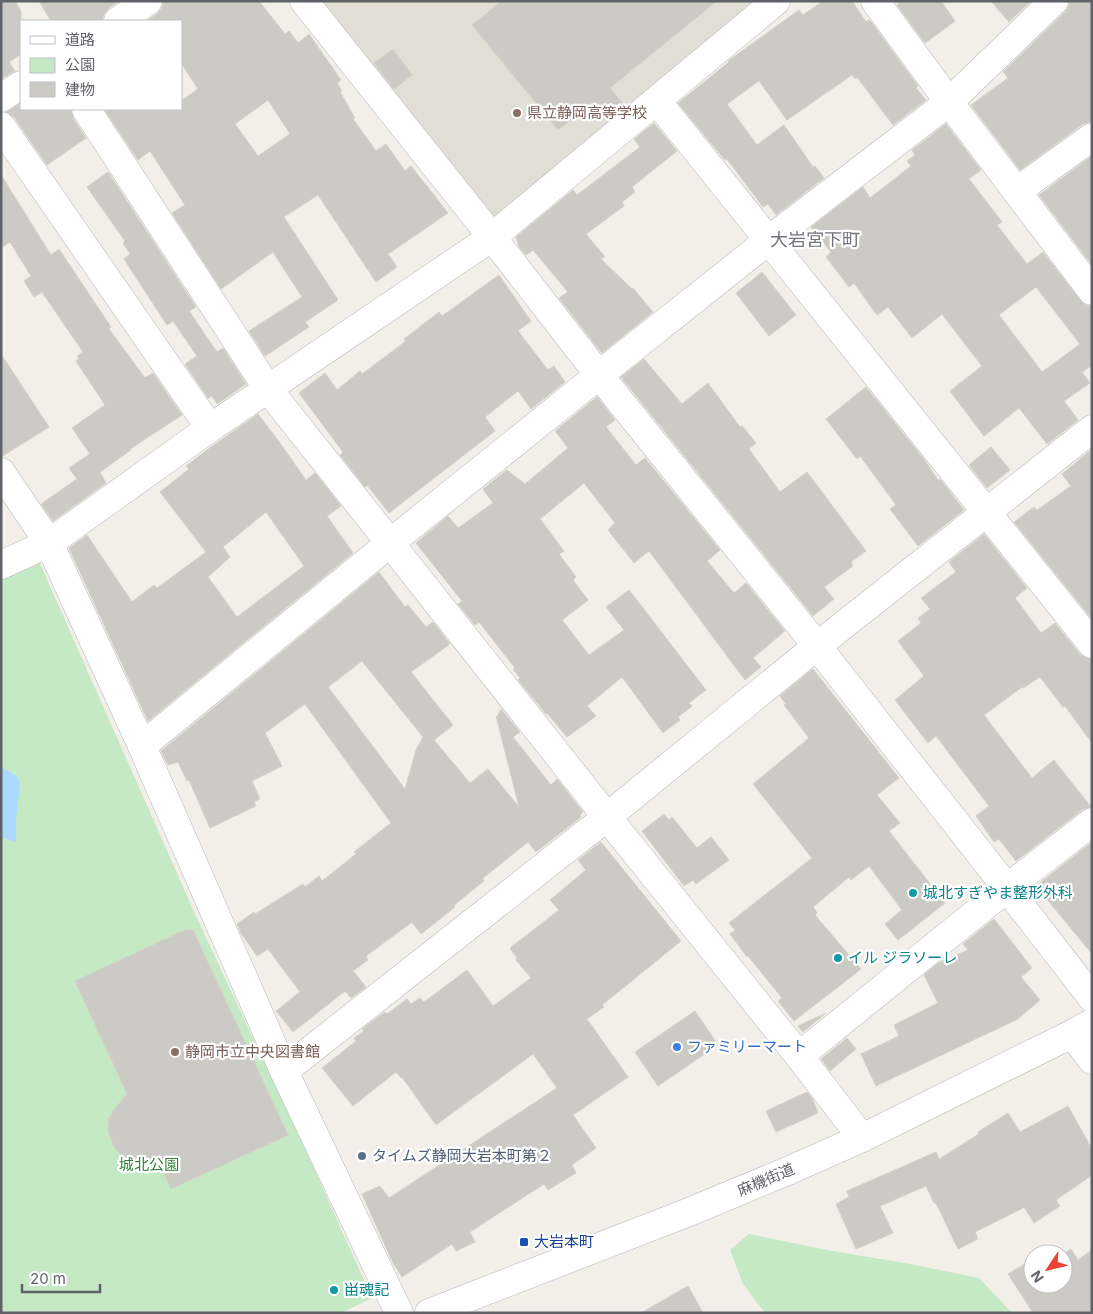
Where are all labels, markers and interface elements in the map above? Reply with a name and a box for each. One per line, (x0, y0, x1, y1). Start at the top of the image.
legend (20, 20, 182, 110)
text: 道路 (65, 30, 95, 49)
text: 公園 (65, 55, 95, 74)
text: 建物 (65, 80, 95, 99)
place label: 県立静岡高等学校 (527, 103, 647, 122)
marker: 県立静岡高等学校 (511, 107, 523, 119)
district label: 大岩宮下町 (770, 229, 860, 250)
place label: 城北すぎやま整形外科 (923, 883, 1073, 902)
marker: 城北すぎやま整形外科 (907, 887, 919, 899)
place label: イル ジラソーレ (848, 948, 957, 967)
marker: イル ジラソーレ (832, 952, 844, 964)
place label: ファミリーマート (687, 1037, 807, 1056)
marker: ファミリーマート (671, 1041, 683, 1053)
place label: 静岡市立中央図書館 (185, 1042, 320, 1061)
marker: 静岡市立中央図書館 (169, 1046, 181, 1058)
place label: タイムズ静岡大岩本町第２ (372, 1146, 552, 1165)
marker: タイムズ静岡大岩本町第２ (356, 1150, 368, 1162)
park label: 城北公園 (119, 1155, 179, 1174)
street label: 麻機街道 (734, 1159, 797, 1200)
place label: 大岩本町 (534, 1232, 594, 1251)
marker: 大岩本町 (518, 1236, 530, 1248)
north arrow (1023, 1244, 1073, 1294)
scale bar (22, 1262, 100, 1294)
text: N (1027, 1267, 1047, 1286)
text: 20 m (30, 1269, 66, 1288)
place label: 畄魂記 (344, 1280, 389, 1299)
marker: 畄魂記 (328, 1284, 340, 1296)

